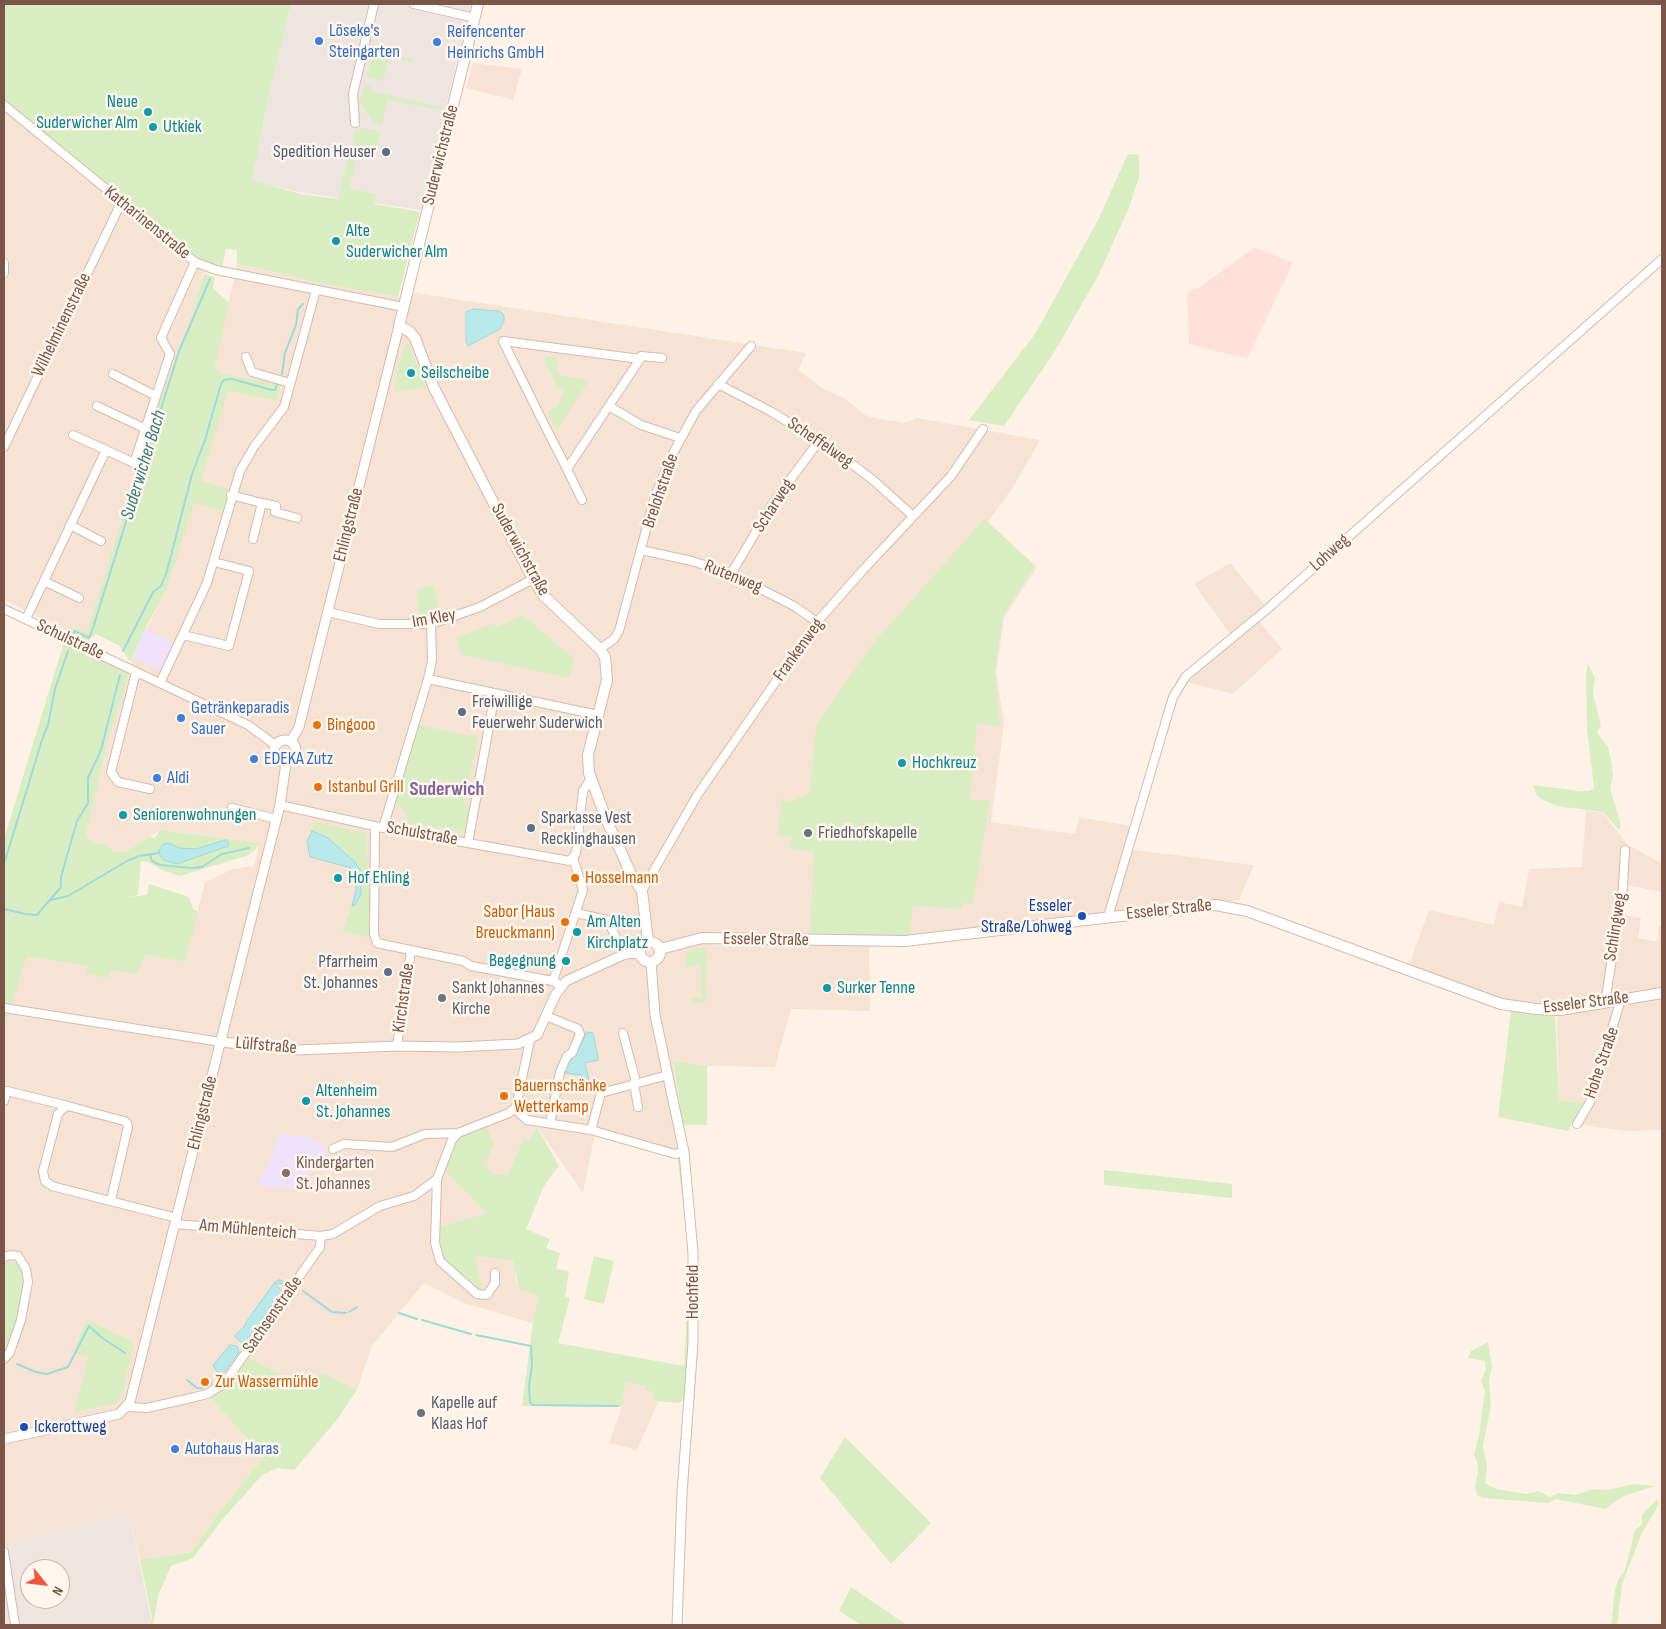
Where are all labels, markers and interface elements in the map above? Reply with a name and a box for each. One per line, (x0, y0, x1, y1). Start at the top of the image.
place label: Löseke's Steingarten (329, 20, 400, 62)
place label: Reifencenter Heinrichs GmbH (447, 21, 544, 64)
marker: Löseke's Steingarten (313, 35, 325, 47)
marker: Reifencenter Heinrichs GmbH (431, 36, 443, 48)
place label: Neue Suderwicher Alm (36, 91, 138, 134)
street label: Suderwichstraße (418, 103, 464, 207)
marker: Neue Suderwicher Alm (142, 106, 154, 118)
place label: Utkiek (163, 116, 202, 138)
marker: Utkiek (147, 121, 159, 133)
place label: Spedition Heuser (273, 141, 376, 163)
marker: Spedition Heuser (380, 146, 392, 158)
street label: Katharinenstraße (99, 182, 195, 264)
place label: Alte Suderwicher Alm (346, 220, 448, 262)
marker: Alte Suderwicher Alm (330, 235, 342, 247)
street label: Wilhelminenstraße (28, 270, 96, 380)
place label: Seilscheibe (421, 362, 489, 384)
marker: Seilscheibe (405, 367, 417, 379)
water label: Suderwicher Bach (117, 408, 171, 522)
street label: Scheffelweg (783, 413, 857, 473)
street label: Brelohstraße (638, 451, 684, 531)
street label: Scharweg (749, 475, 799, 537)
street label: Ehlingstraße (329, 486, 369, 564)
street label: Suderwichstraße (486, 500, 554, 600)
street label: Lohweg (1306, 530, 1354, 576)
street label: Rutenweg (701, 556, 765, 598)
street label: Im Kley (411, 605, 457, 633)
street label: Frankenweg (769, 614, 829, 686)
street label: Schulstraße (33, 615, 107, 665)
place label: Freiwillige Feuerwehr Suderwich (472, 691, 603, 734)
place label: Getränkeparadis Sauer (191, 697, 290, 740)
marker: Freiwillige Feuerwehr Suderwich (456, 706, 468, 718)
marker: Getränkeparadis Sauer (175, 712, 187, 724)
place label: Bingooo (327, 714, 376, 736)
marker: Bingooo (311, 719, 323, 731)
place label: EDEKA Zutz (264, 748, 333, 770)
place label: Hochkreuz (912, 752, 976, 774)
marker: EDEKA Zutz (248, 753, 260, 765)
marker: Hochkreuz (896, 757, 908, 769)
place label: Aldi (167, 767, 189, 789)
marker: Aldi (151, 772, 163, 784)
place label: Istanbul Grill (328, 776, 404, 798)
district label: Suderwich (409, 778, 485, 802)
marker: Istanbul Grill (312, 781, 324, 793)
place label: Seniorenwohnungen (133, 804, 256, 826)
place label: Sparkasse Vest Recklinghausen (541, 807, 636, 850)
marker: Seniorenwohnungen (117, 809, 129, 821)
street label: Schulstraße (385, 817, 459, 851)
marker: Sparkasse Vest Recklinghausen (525, 822, 537, 834)
place label: Friedhofskapelle (818, 822, 917, 844)
marker: Friedhofskapelle (802, 827, 814, 839)
place label: Hof Ehling (348, 867, 410, 889)
place label: Hosselmann (585, 867, 659, 889)
marker: Hof Ehling (332, 872, 344, 884)
marker: Hosselmann (569, 872, 581, 884)
street label: Schlingweg (1600, 891, 1632, 963)
place label: Esseler Straße/Lohweg (981, 895, 1072, 938)
street label: Esseler Straße (1125, 895, 1213, 925)
place label: Sabor (Haus Breuckmann) (475, 901, 555, 944)
marker: Esseler Straße/Lohweg (1076, 910, 1088, 922)
place label: Am Alten Kirchplatz (587, 911, 648, 954)
marker: Sabor (Haus Breuckmann) (559, 916, 571, 928)
marker: Am Alten Kirchplatz (571, 926, 583, 938)
street label: Esseler Straße (723, 928, 809, 952)
place label: Begegnung (489, 950, 556, 972)
place label: Pfarrheim St. Johannes (303, 951, 378, 994)
marker: Begegnung (560, 955, 572, 967)
street label: Kirchstraße (388, 962, 420, 1034)
marker: Pfarrheim St. Johannes (382, 966, 394, 978)
place label: Sankt Johannes Kirche (452, 977, 544, 1020)
place label: Surker Tenne (837, 977, 915, 999)
marker: Surker Tenne (821, 982, 833, 994)
street label: Esseler Straße (1542, 987, 1630, 1019)
marker: Sankt Johannes Kirche (436, 992, 448, 1004)
street label: Hohe Straße (1580, 1024, 1624, 1102)
street label: Lülfstraße (235, 1033, 297, 1059)
street label: Ehlingstraße (183, 1074, 223, 1152)
place label: Bauernschänke Wetterkamp (514, 1075, 606, 1118)
place label: Altenheim St. Johannes (316, 1080, 391, 1122)
marker: Bauernschänke Wetterkamp (498, 1090, 510, 1102)
marker: Altenheim St. Johannes (300, 1095, 312, 1107)
place label: Kindergarten St. Johannes (296, 1152, 374, 1194)
marker: Kindergarten St. Johannes (280, 1167, 292, 1179)
street label: Am Mühlenteich (198, 1215, 298, 1245)
street label: Hochfeld (682, 1265, 704, 1319)
street label: Sachsenstraße (238, 1272, 308, 1358)
place label: Zur Wassermühle (215, 1371, 318, 1393)
marker: Zur Wassermühle (199, 1376, 211, 1388)
place label: Kapelle auf Klaas Hof (431, 1392, 497, 1435)
marker: Kapelle auf Klaas Hof (415, 1407, 427, 1419)
place label: Ickerottweg (34, 1416, 106, 1438)
marker: Ickerottweg (18, 1421, 30, 1433)
place label: Autohaus Haras (185, 1438, 279, 1460)
marker: Autohaus Haras (169, 1443, 181, 1455)
north arrow (20, 1559, 70, 1609)
text: N (48, 1584, 67, 1598)

